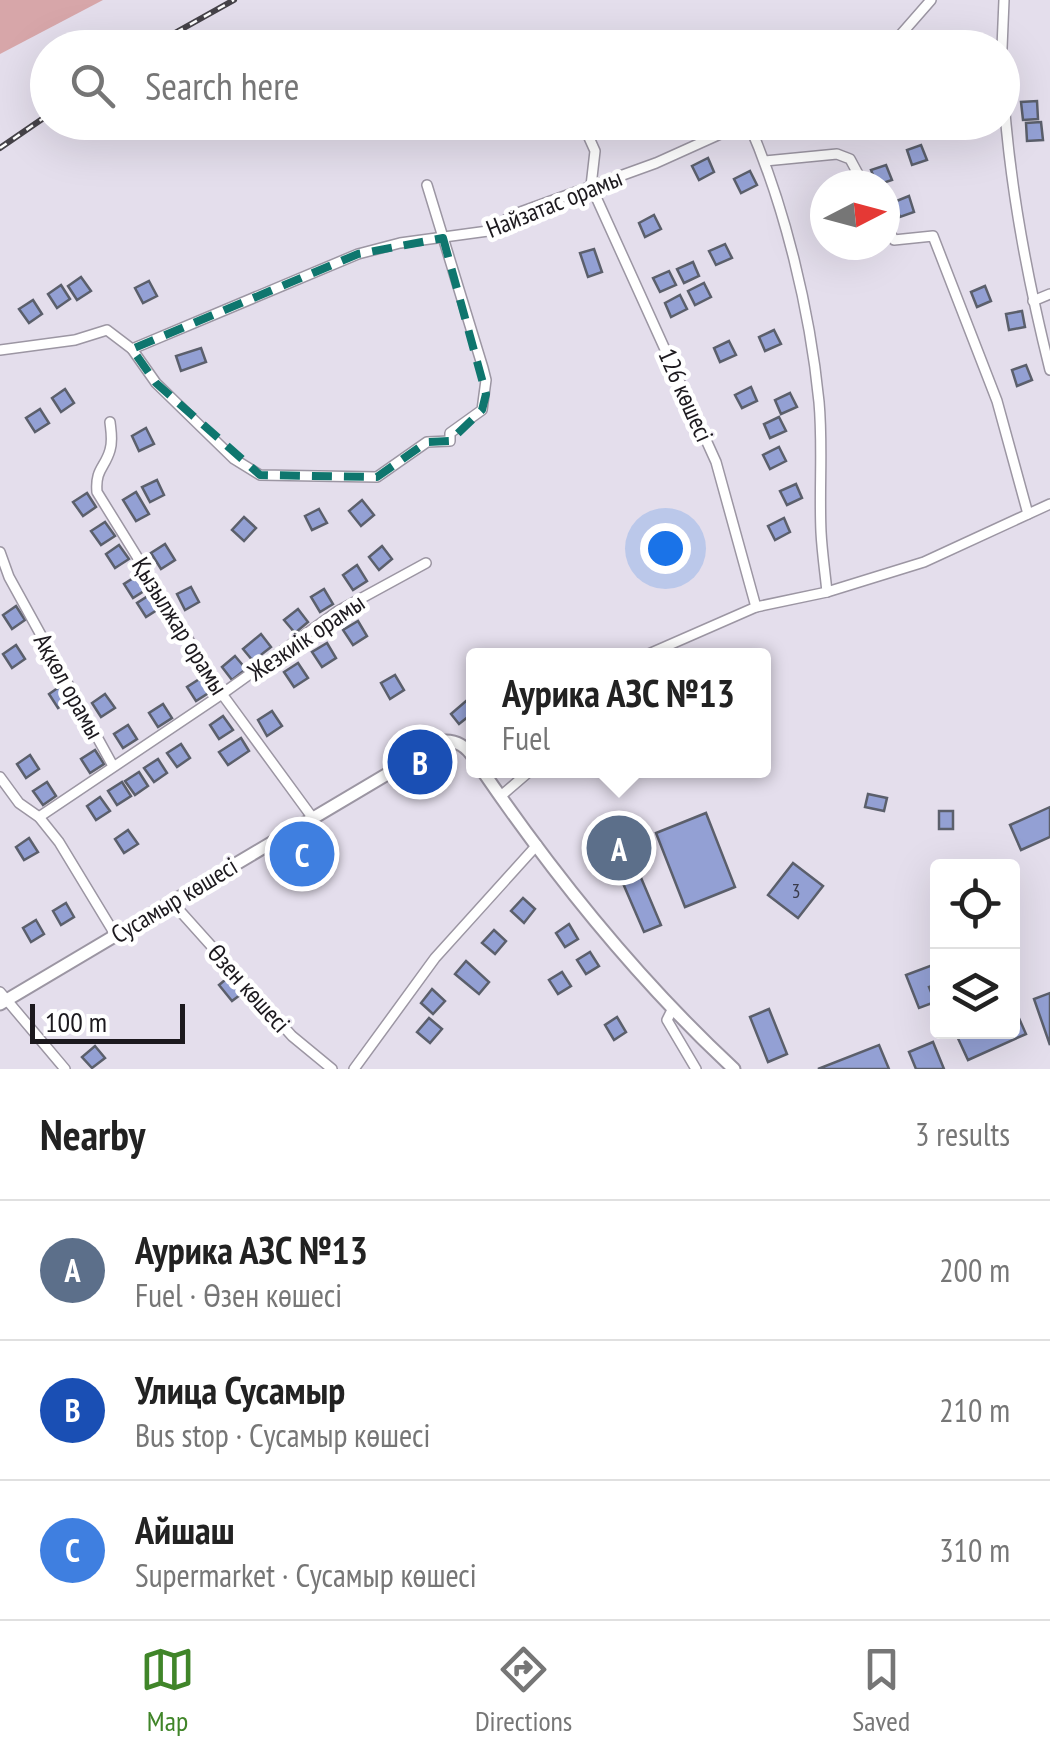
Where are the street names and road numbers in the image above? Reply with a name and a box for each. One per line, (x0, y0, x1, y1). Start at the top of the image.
street label: Найзатас орамы (481, 161, 627, 245)
street label: 126 көшесі (651, 343, 721, 447)
street label: Қызылжар орамы (125, 551, 235, 701)
street label: Жезкиік орамы (241, 586, 370, 688)
street label: Ақкөл орамы (27, 628, 111, 744)
street label: Сусамыр көшесі (105, 850, 243, 950)
street label: Өзен көшесі (201, 937, 297, 1039)

